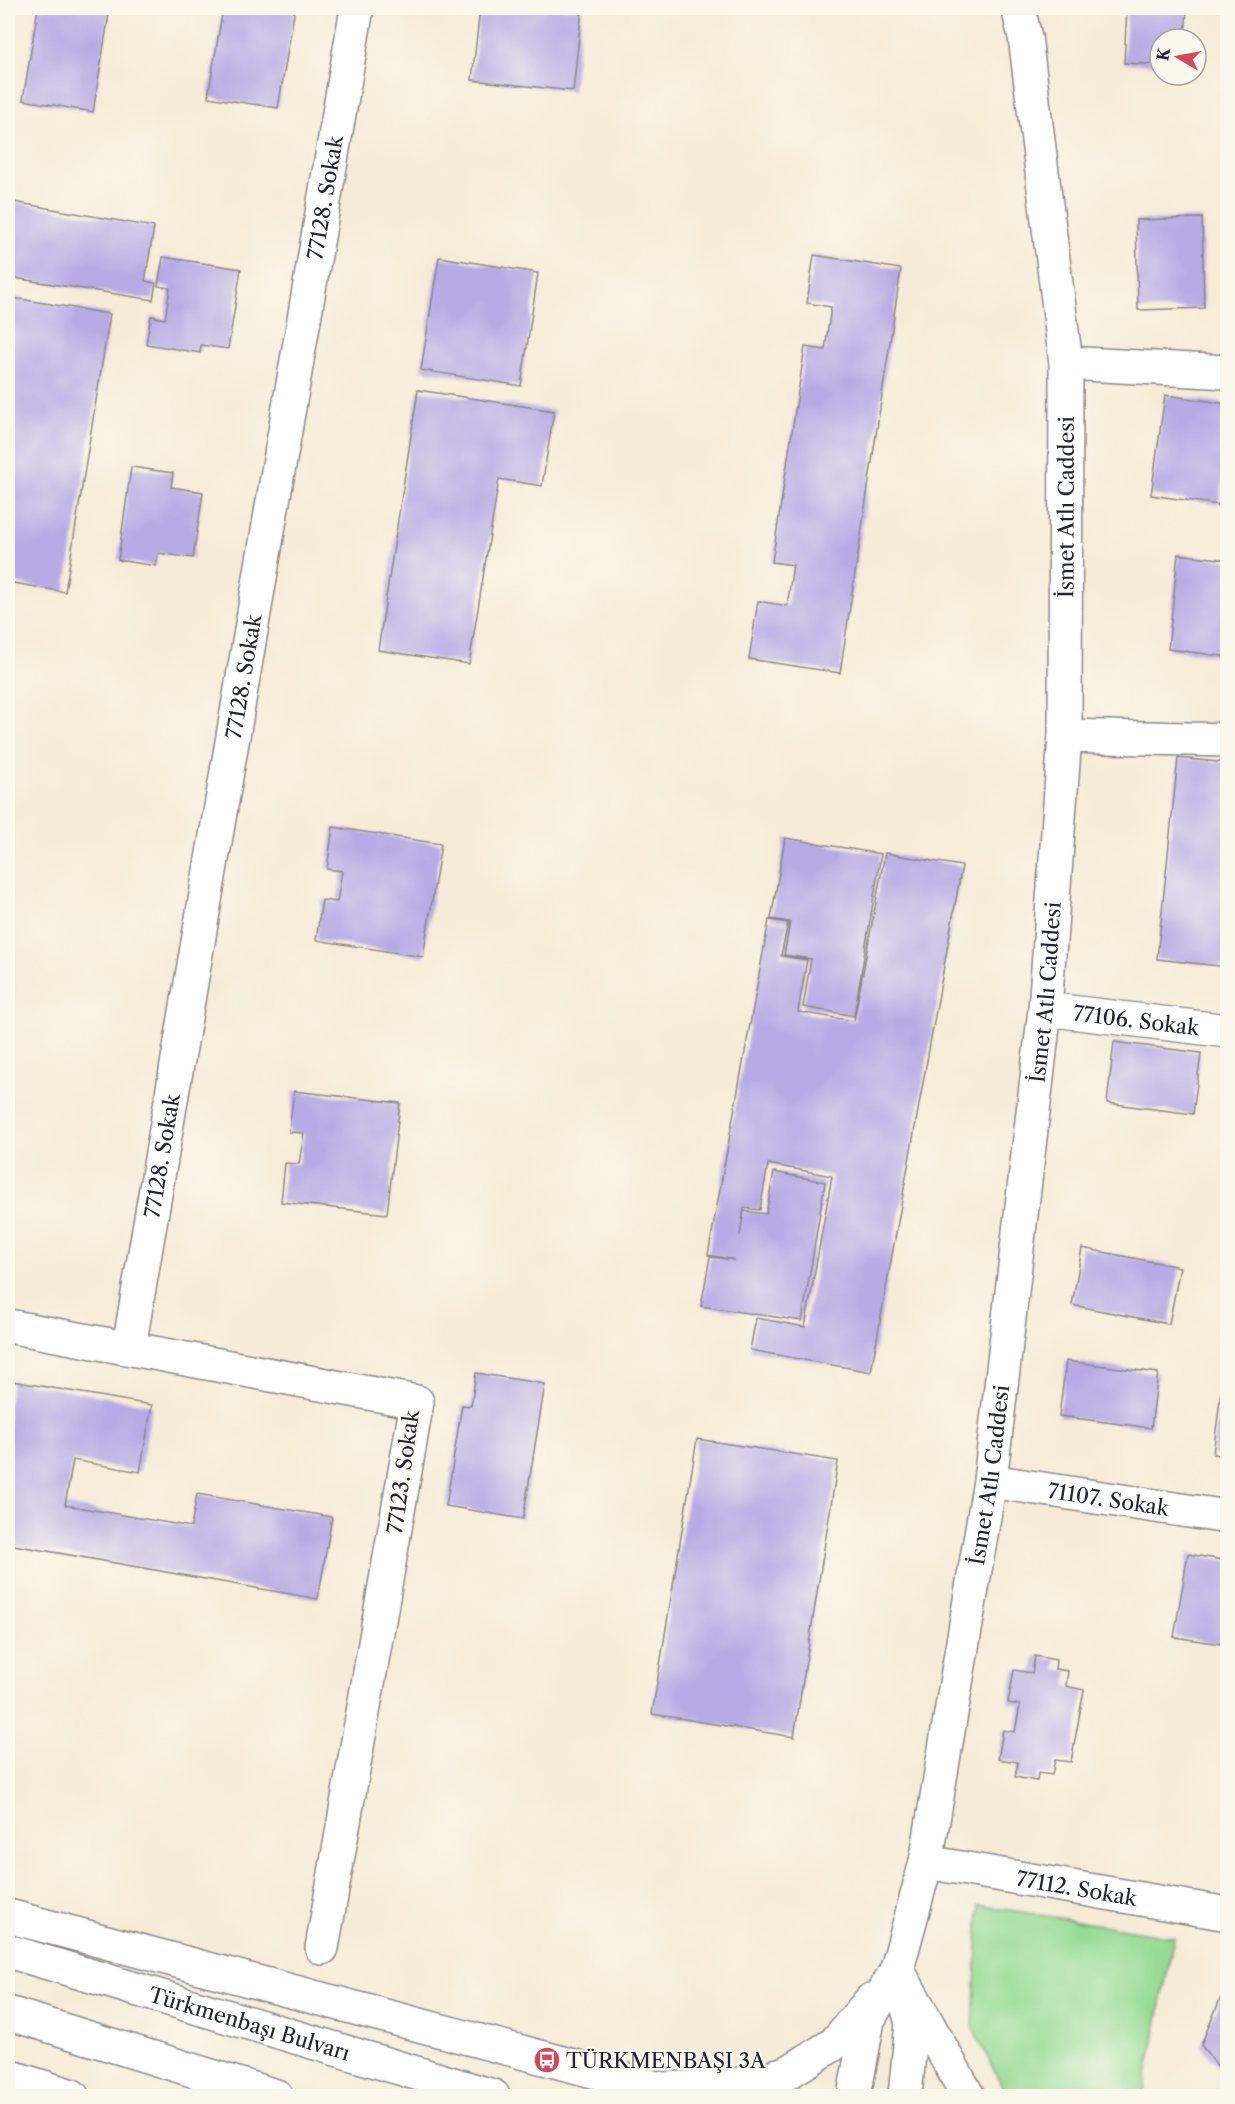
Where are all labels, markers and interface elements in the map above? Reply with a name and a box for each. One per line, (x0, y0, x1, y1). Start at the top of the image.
north arrow (1148, 27, 1208, 87)
text: K (1152, 45, 1174, 62)
street label: 77128. Sokak (302, 133, 348, 262)
street label: İsmet Atlı Caddesi (1053, 416, 1078, 598)
street label: 77128. Sokak (220, 612, 266, 741)
street label: İsmet Atlı Caddesi (1024, 901, 1065, 1084)
street label: 77106. Sokak (1072, 1000, 1202, 1040)
street label: 77128. Sokak (139, 1091, 185, 1220)
street label: İsmet Atlı Caddesi (964, 1384, 1014, 1567)
street label: 77123. Sokak (382, 1408, 424, 1535)
street label: 71107. Sokak (1046, 1477, 1172, 1521)
street label: 77112. Sokak (1015, 1865, 1140, 1911)
street label: Türkmenbaşı Bulvarı (146, 1981, 353, 2065)
bus stop icon: TÜRKMENBAŞI 3A (532, 2045, 562, 2075)
place label: TÜRKMENBAŞI 3A (566, 2048, 766, 2073)

